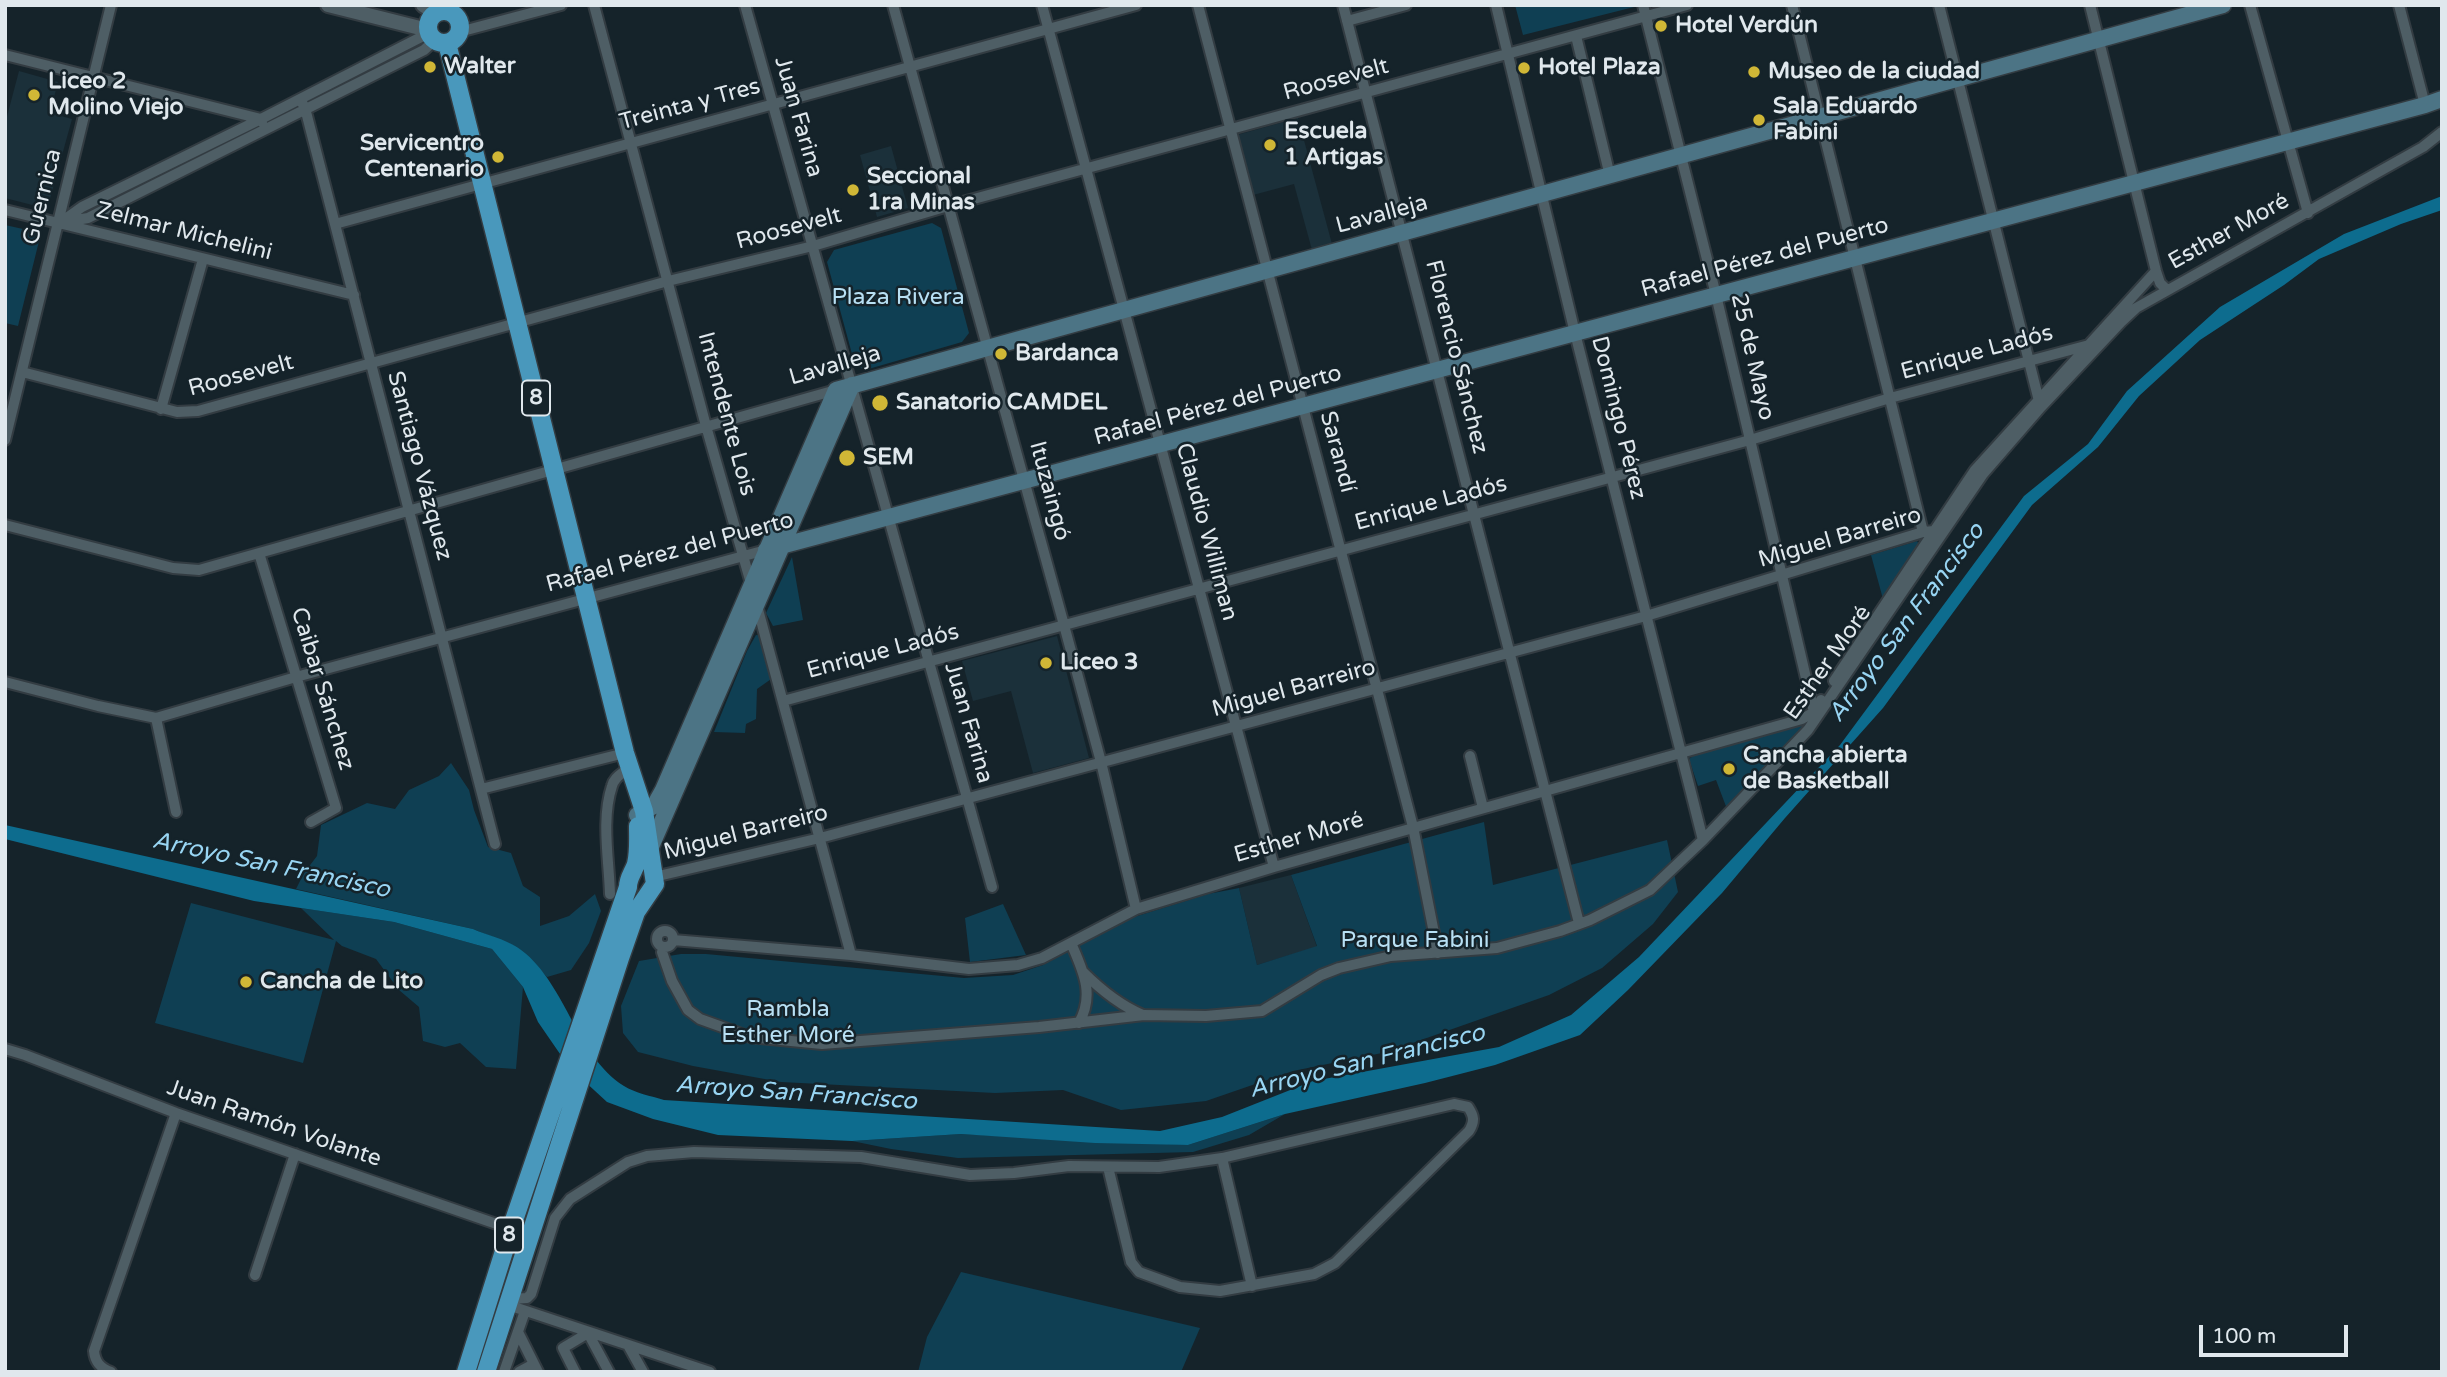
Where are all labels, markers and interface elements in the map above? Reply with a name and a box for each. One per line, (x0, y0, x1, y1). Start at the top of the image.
place label: Hotel Verdún (1675, 12, 1818, 40)
marker: Hotel Verdún (1653, 18, 1669, 34)
place label: Walter (444, 53, 515, 81)
street label: Juan Farina (768, 53, 828, 181)
street label: Roosevelt (1280, 53, 1392, 107)
place label: Hotel Plaza (1538, 54, 1661, 82)
place label: Museo de la ciudad (1768, 58, 1980, 86)
marker: Walter (422, 59, 438, 75)
marker: Hotel Plaza (1516, 60, 1532, 76)
marker: Museo de la ciudad (1746, 64, 1762, 80)
place label: Liceo 2 Molino Viejo (48, 68, 184, 122)
street label: Treinta y Tres (617, 73, 763, 137)
marker: Liceo 2 Molino Viejo (26, 87, 42, 103)
place label: Sala Eduardo Fabini (1773, 93, 1917, 147)
marker: Sala Eduardo Fabini (1751, 112, 1767, 128)
place label: Escuela 1 Artigas (1284, 118, 1383, 172)
place label: Servicentro Centenario (360, 130, 484, 184)
marker: Escuela 1 Artigas (1262, 137, 1278, 153)
street label: Guernica (18, 146, 68, 248)
marker: Servicentro Centenario (490, 149, 506, 165)
place label: Seccional 1ra Minas (867, 163, 975, 217)
marker: Seccional 1ra Minas (845, 182, 861, 198)
street label: Esther Moré (2164, 188, 2294, 276)
street label: Lavalleja (1333, 189, 1431, 241)
street label: Zelmar Michelini (93, 197, 275, 267)
street label: Roosevelt (733, 202, 845, 256)
street label: Rafael Pérez del Puerto (1638, 212, 1892, 304)
street label: Florencio Sánchez (1419, 257, 1493, 457)
park label: Plaza Rivera (831, 284, 965, 312)
street label: 25 de Mayo (1724, 291, 1780, 423)
street label: Enrique Ladós (1898, 319, 2056, 387)
street label: Intendente Lois (691, 329, 761, 499)
street label: Domingo Pérez (1584, 334, 1652, 502)
street label: Lavalleja (786, 340, 884, 392)
place label: Bardanca (1015, 340, 1119, 368)
marker: Bardanca (993, 346, 1009, 362)
street label: Roosevelt (185, 349, 297, 403)
street label: Rafael Pérez del Puerto (1091, 360, 1345, 452)
street label: Santiago Vázquez (380, 368, 458, 564)
road number: 8 (522, 380, 550, 416)
place label: Sanatorio CAMDEL (896, 389, 1107, 417)
marker: Sanatorio CAMDEL (870, 393, 890, 413)
street label: Sarandí (1313, 408, 1361, 496)
street label: Ituzaingó (1023, 438, 1075, 544)
street label: Claudio Williman (1169, 440, 1243, 624)
place label: SEM (863, 444, 914, 472)
marker: SEM (837, 448, 857, 468)
street label: Enrique Ladós (1352, 470, 1510, 538)
street label: Miguel Barreiro (1755, 502, 1925, 574)
street label: Rafael Pérez del Puerto (543, 507, 797, 599)
water label: Arroyo San Francisco (1823, 518, 1991, 728)
street label: Esther Moré (1778, 600, 1878, 726)
street label: Caibar Sánchez (284, 604, 360, 774)
street label: Enrique Ladós (804, 618, 962, 686)
place label: Liceo 3 (1060, 649, 1139, 677)
street label: Miguel Barreiro (1209, 654, 1379, 724)
marker: Liceo 3 (1038, 655, 1054, 671)
street label: Juan Farina (938, 659, 998, 787)
place label: Cancha abierta de Basketball (1743, 742, 1908, 796)
marker: Cancha abierta de Basketball (1721, 761, 1737, 777)
street label: Miguel Barreiro (661, 799, 831, 867)
street label: Esther Moré (1231, 806, 1367, 870)
water label: Arroyo San Francisco (150, 827, 392, 905)
park label: Parque Fabini (1341, 927, 1489, 955)
place label: Cancha de Lito (260, 968, 423, 996)
marker: Cancha de Lito (238, 974, 254, 990)
park label: Rambla Esther Moré (721, 996, 855, 1050)
water label: Arroyo San Francisco (1246, 1019, 1488, 1105)
water label: Arroyo San Francisco (674, 1071, 918, 1117)
street label: Juan Ramón Volante (163, 1074, 385, 1174)
road number: 8 (495, 1218, 523, 1252)
scale bar (2202, 1310, 2351, 1354)
text: 100 m (2212, 1324, 2276, 1349)

